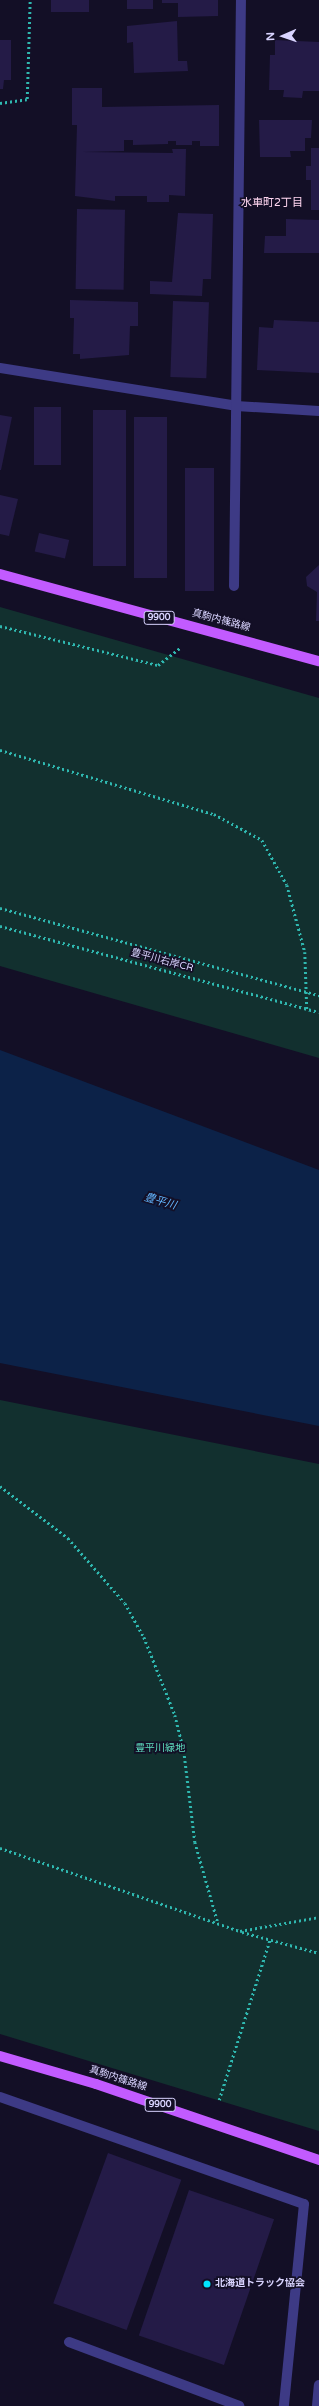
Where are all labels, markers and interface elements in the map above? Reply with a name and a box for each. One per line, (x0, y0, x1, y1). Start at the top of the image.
north arrow (263, 16, 303, 56)
text: N (264, 32, 277, 41)
district label: 水車町2丁目 (241, 196, 303, 210)
street label: 真駒内篠路線 (190, 607, 252, 635)
road number: 9900 (143, 611, 175, 625)
street label: 豊平川右岸CR (130, 947, 194, 975)
water label: 豊平川 (142, 1191, 178, 1213)
park label: 豊平川緑地 (135, 1743, 185, 1755)
street label: 真駒内篠路線 (88, 2064, 148, 2094)
road number: 9900 (144, 2098, 176, 2112)
place label: 北海道トラック協会 (215, 2278, 305, 2290)
marker: 北海道トラック協会 (202, 2279, 212, 2289)

